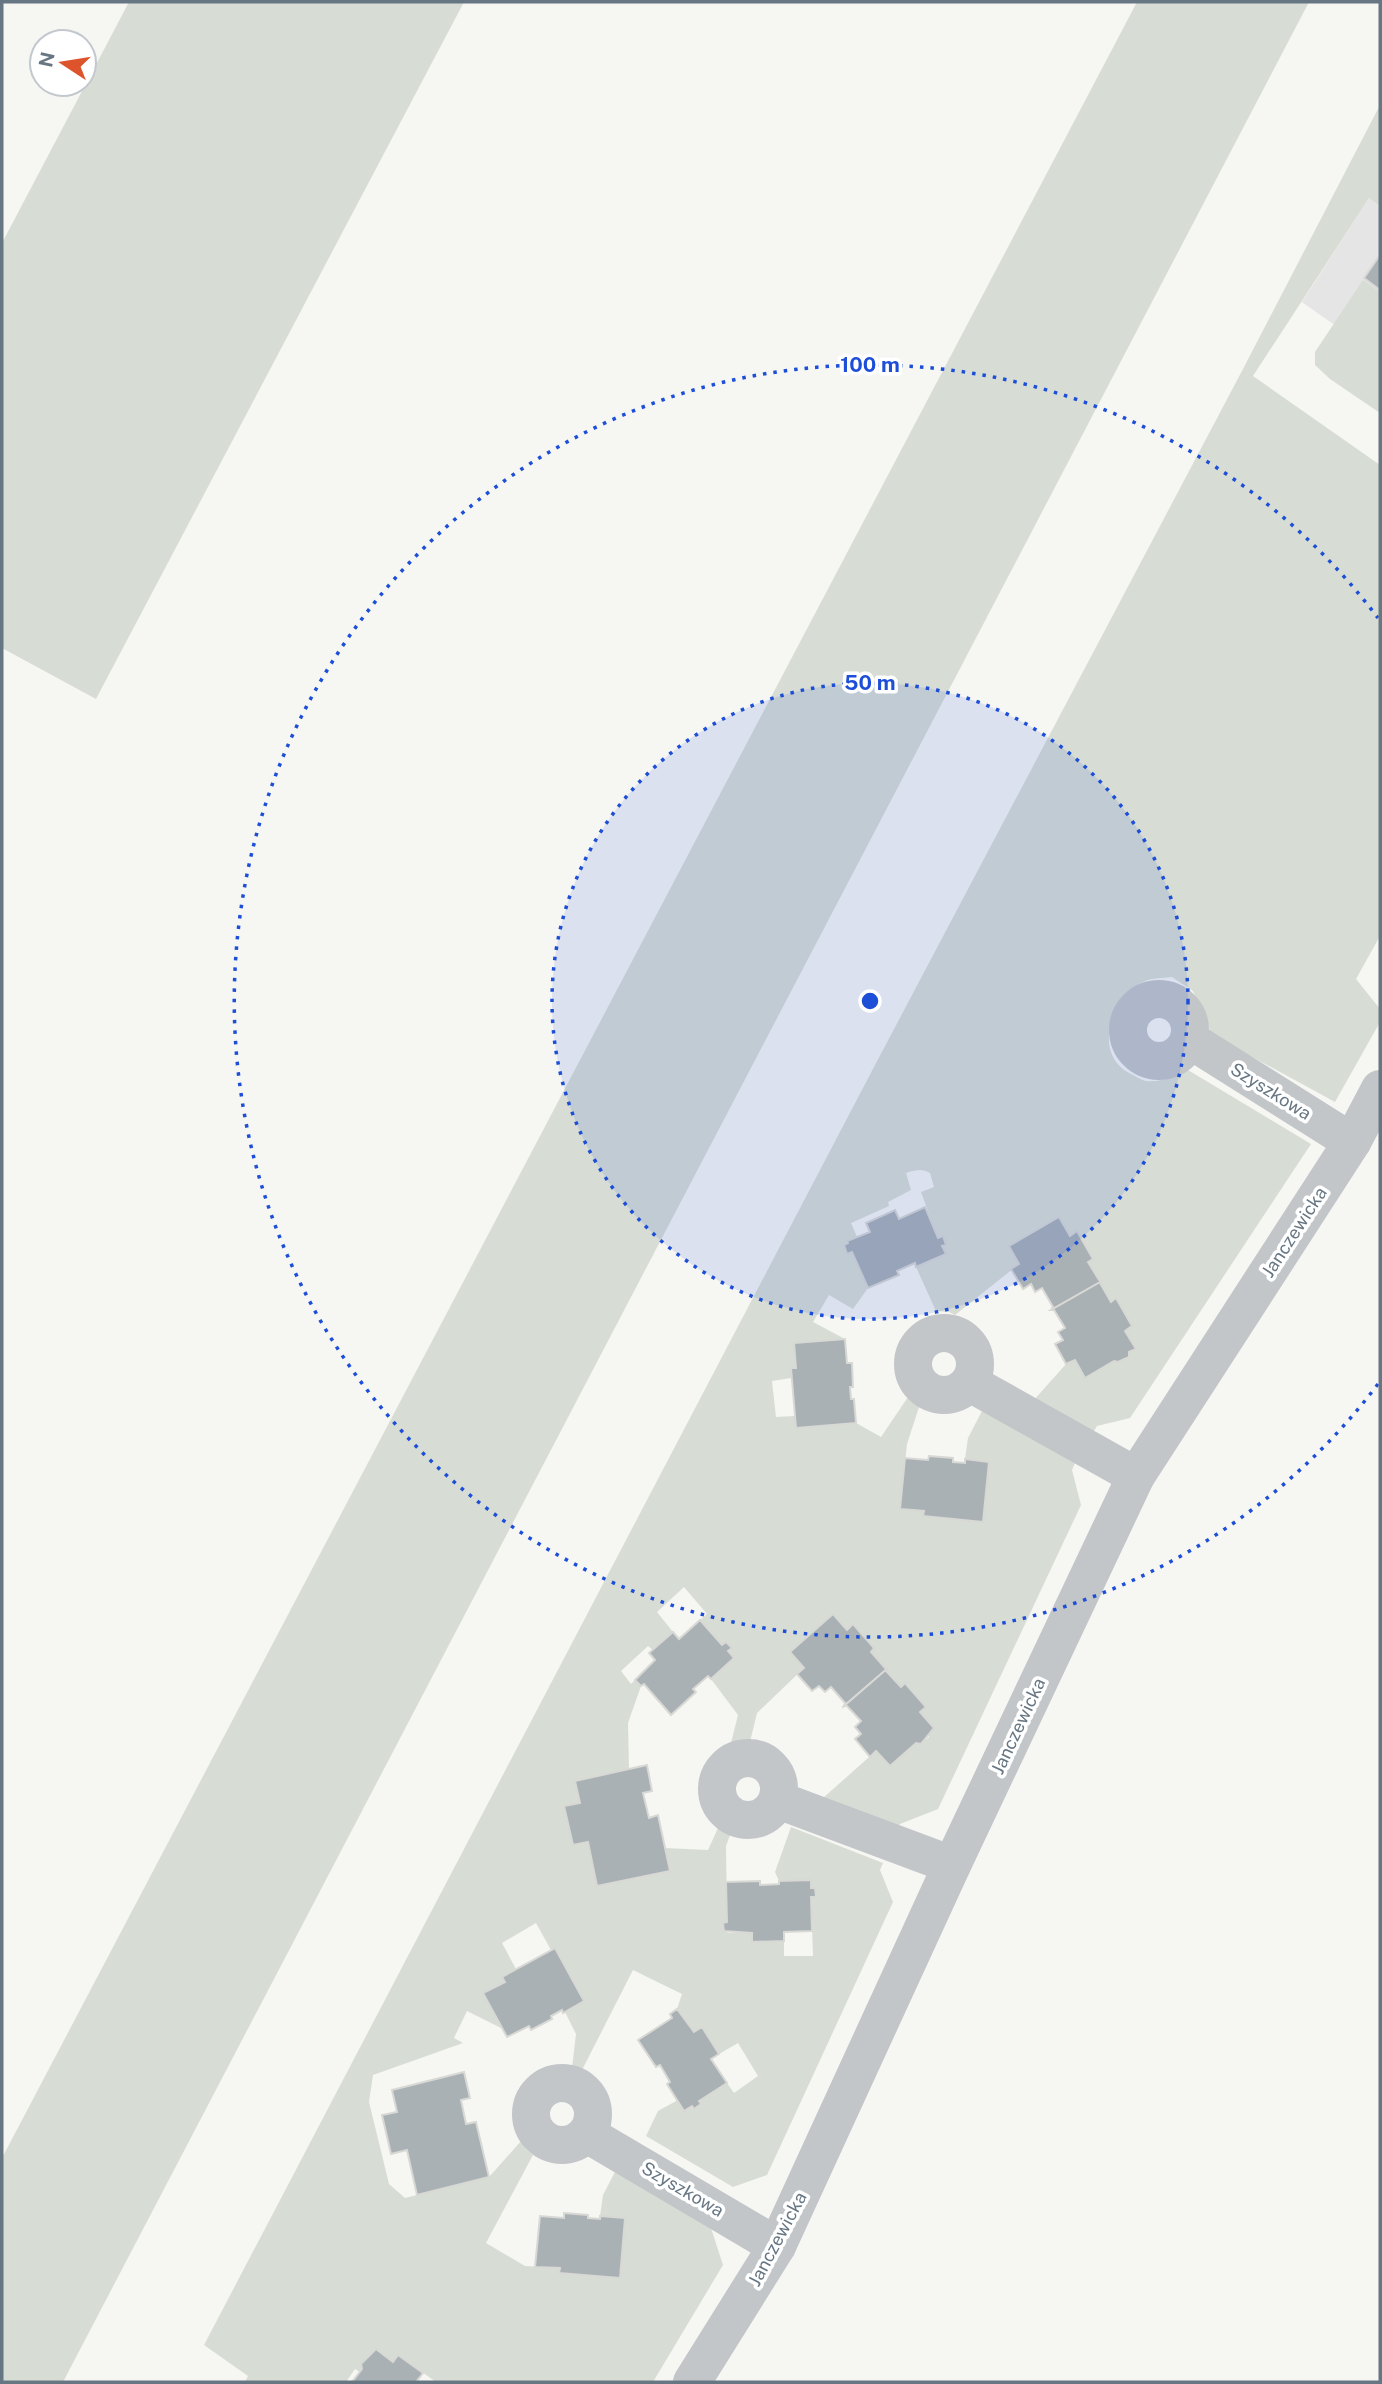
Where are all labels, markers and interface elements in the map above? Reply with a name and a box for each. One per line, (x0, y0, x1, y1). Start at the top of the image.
north arrow (28, 28, 98, 98)
text: N (34, 50, 59, 69)
text: 100 m (840, 352, 900, 377)
text: 50 m (844, 670, 896, 695)
centre of rings (858, 989, 882, 1013)
street label: Szyszkowa (1227, 1058, 1315, 1124)
street label: Janczewicka (1257, 1183, 1331, 1281)
street label: Janczewicka (987, 1675, 1049, 1777)
street label: Szyszkowa (638, 2157, 728, 2221)
street label: Janczewicka (743, 2188, 811, 2290)

